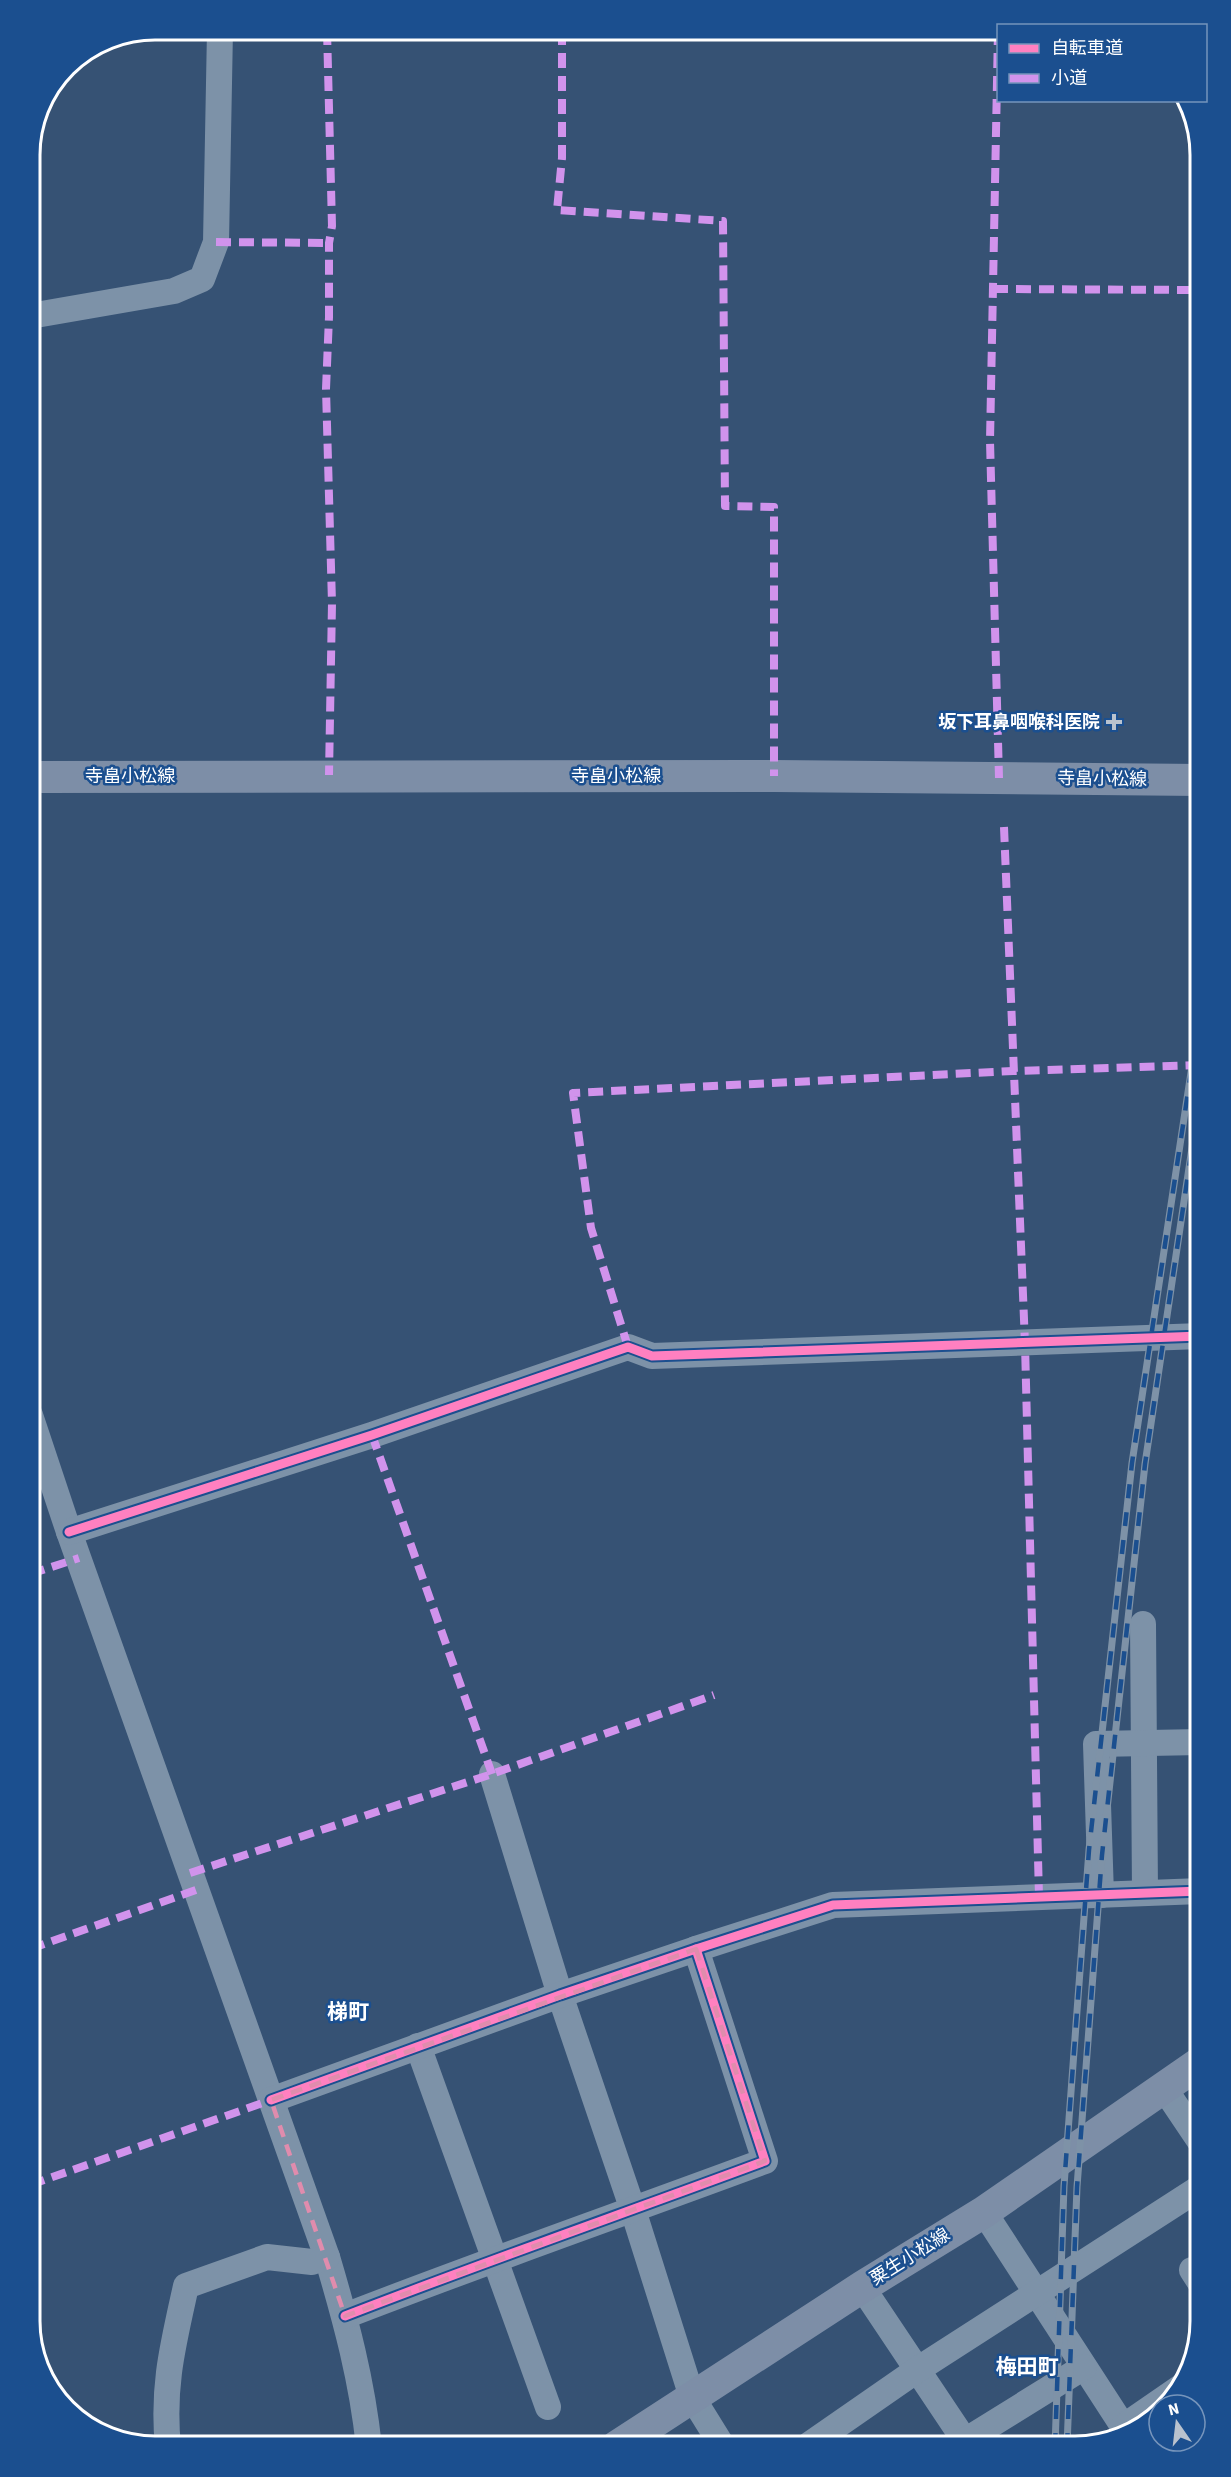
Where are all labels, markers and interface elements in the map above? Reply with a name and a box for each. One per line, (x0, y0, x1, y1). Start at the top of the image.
legend (997, 24, 1207, 102)
text: 自転車道 (1051, 36, 1123, 61)
text: 小道 (1051, 66, 1087, 91)
place label: 坂下耳鼻咽喉科医院 (938, 710, 1100, 735)
marker: 坂下耳鼻咽喉科医院 (1105, 713, 1123, 731)
street label: 寺畠小松線 (85, 764, 175, 789)
street label: 寺畠小松線 (571, 764, 661, 789)
street label: 寺畠小松線 (1057, 766, 1147, 792)
district label: 梯町 (327, 1997, 369, 2027)
street label: 粟生小松線 (865, 2223, 955, 2291)
district label: 梅田町 (996, 2352, 1059, 2382)
north arrow (1147, 2393, 1207, 2453)
text: N (1166, 2397, 1181, 2421)

